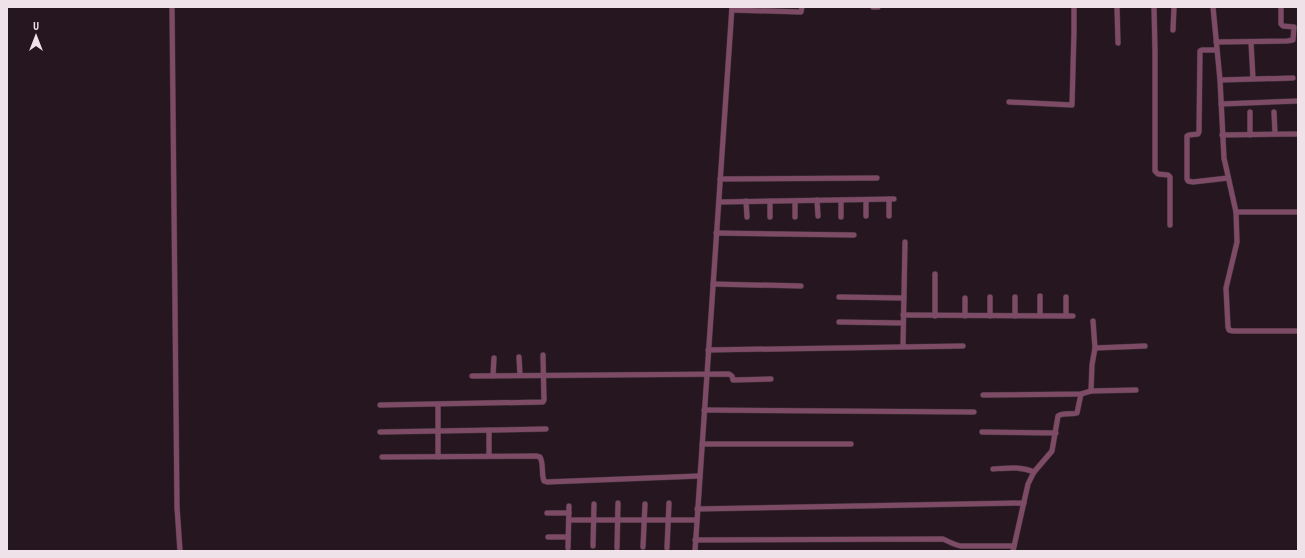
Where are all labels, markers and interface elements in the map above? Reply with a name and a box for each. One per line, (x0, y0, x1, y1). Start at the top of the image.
north arrow (16, 16, 56, 56)
text: U (33, 19, 39, 33)

